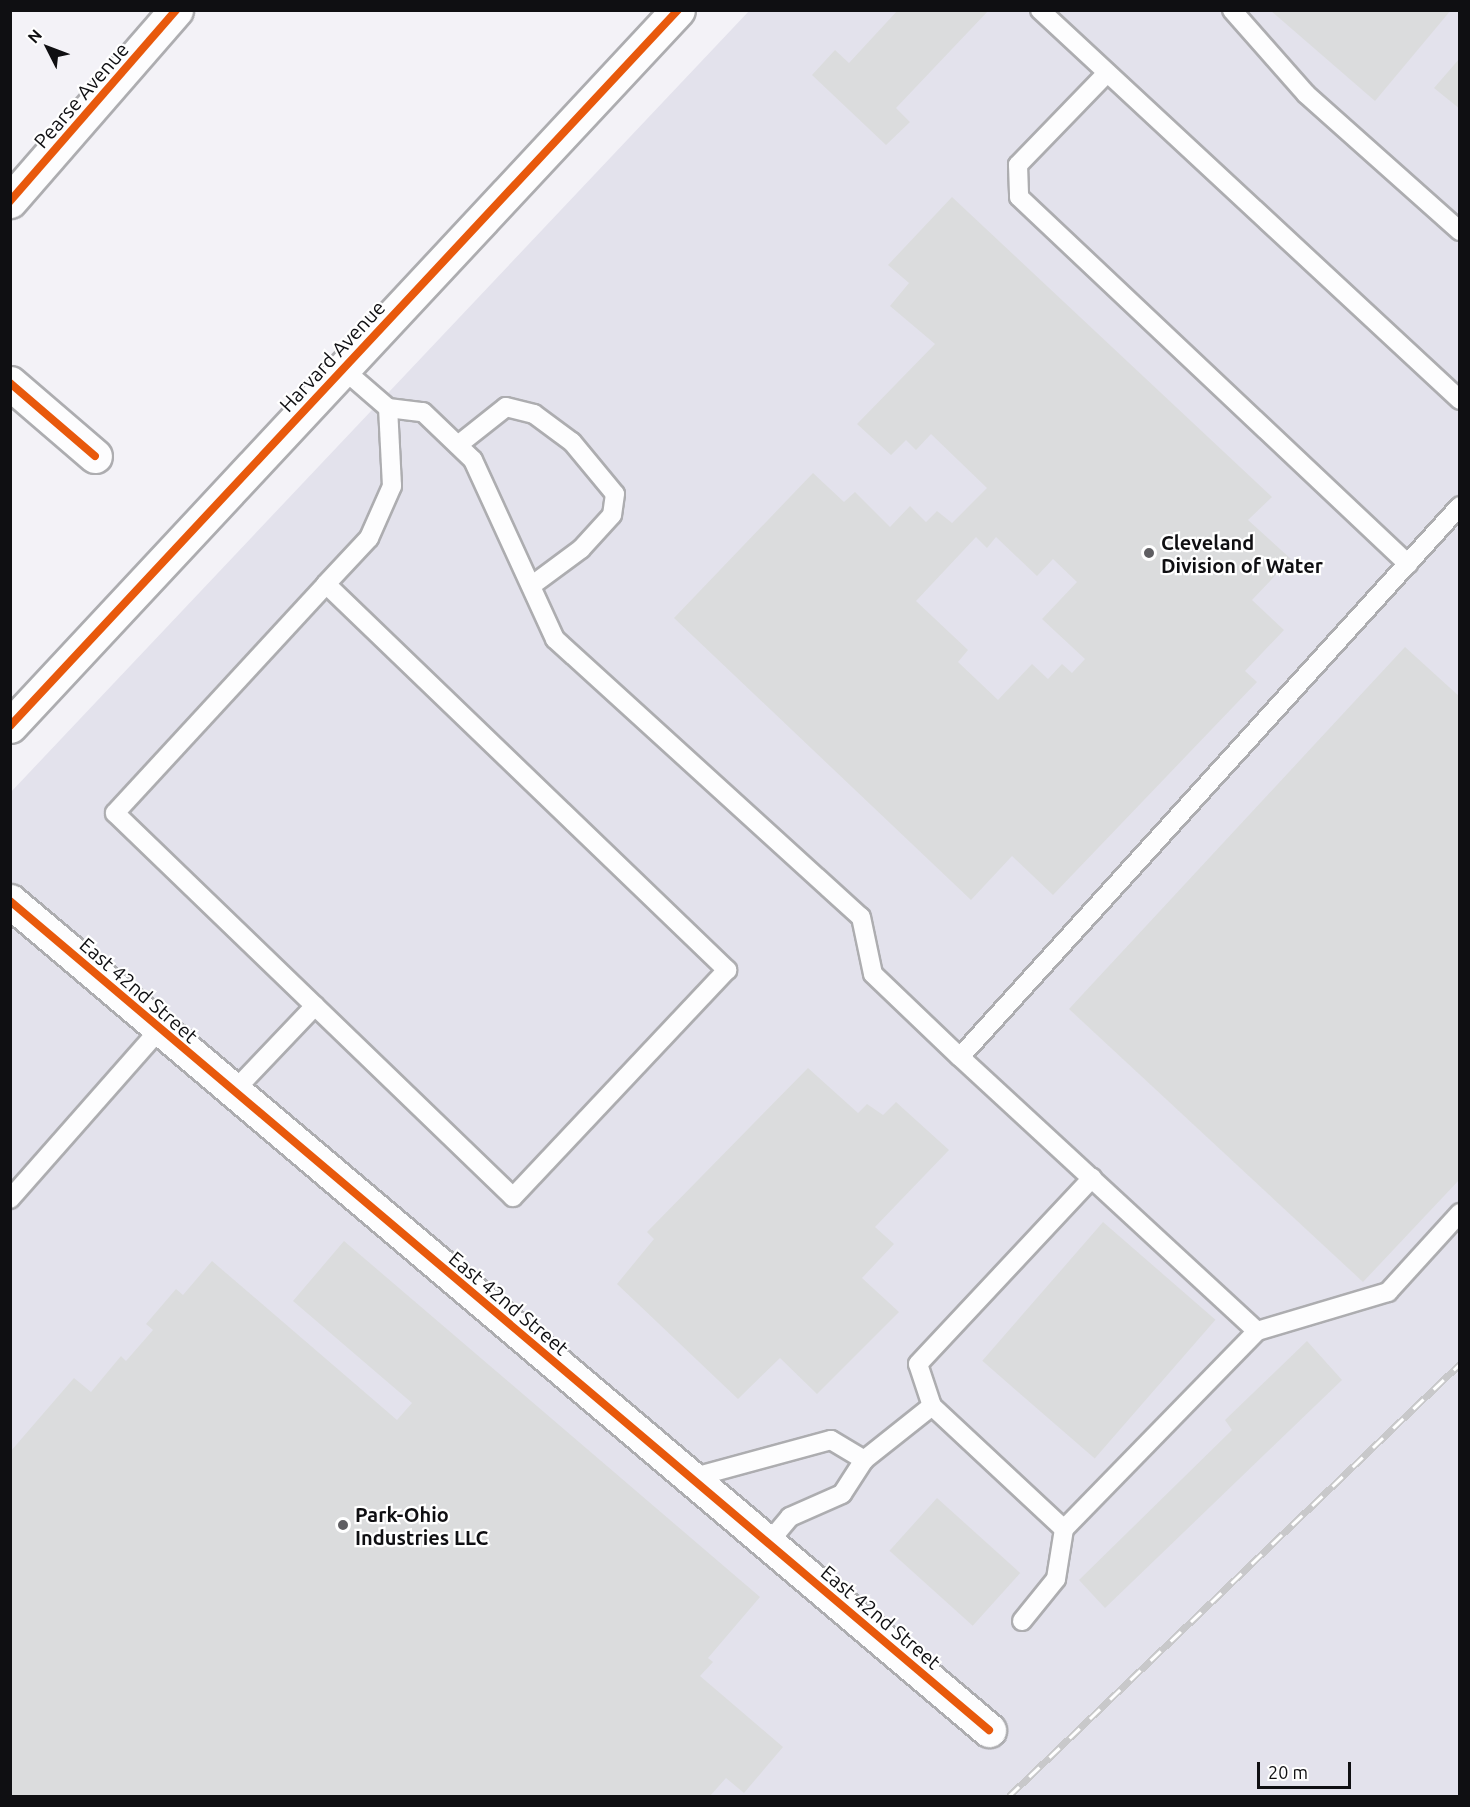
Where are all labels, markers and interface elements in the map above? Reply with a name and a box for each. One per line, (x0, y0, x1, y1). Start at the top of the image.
north arrow (18, 18, 78, 78)
text: N (24, 25, 45, 46)
street label: Pearse Avenue (29, 37, 133, 153)
street label: Harvard Avenue (274, 295, 390, 417)
place label: Cleveland Division of Water (1161, 530, 1323, 577)
marker: Cleveland Division of Water (1142, 546, 1156, 560)
street label: East 42nd Street (75, 932, 203, 1048)
street label: East 42nd Street (444, 1246, 574, 1360)
place label: Park-Ohio Industries LLC (355, 1502, 488, 1549)
marker: Park-Ohio Industries LLC (336, 1518, 350, 1532)
street label: East 42nd Street (816, 1560, 946, 1674)
scale bar (1260, 1750, 1354, 1788)
text: 20 m (1268, 1762, 1308, 1782)

